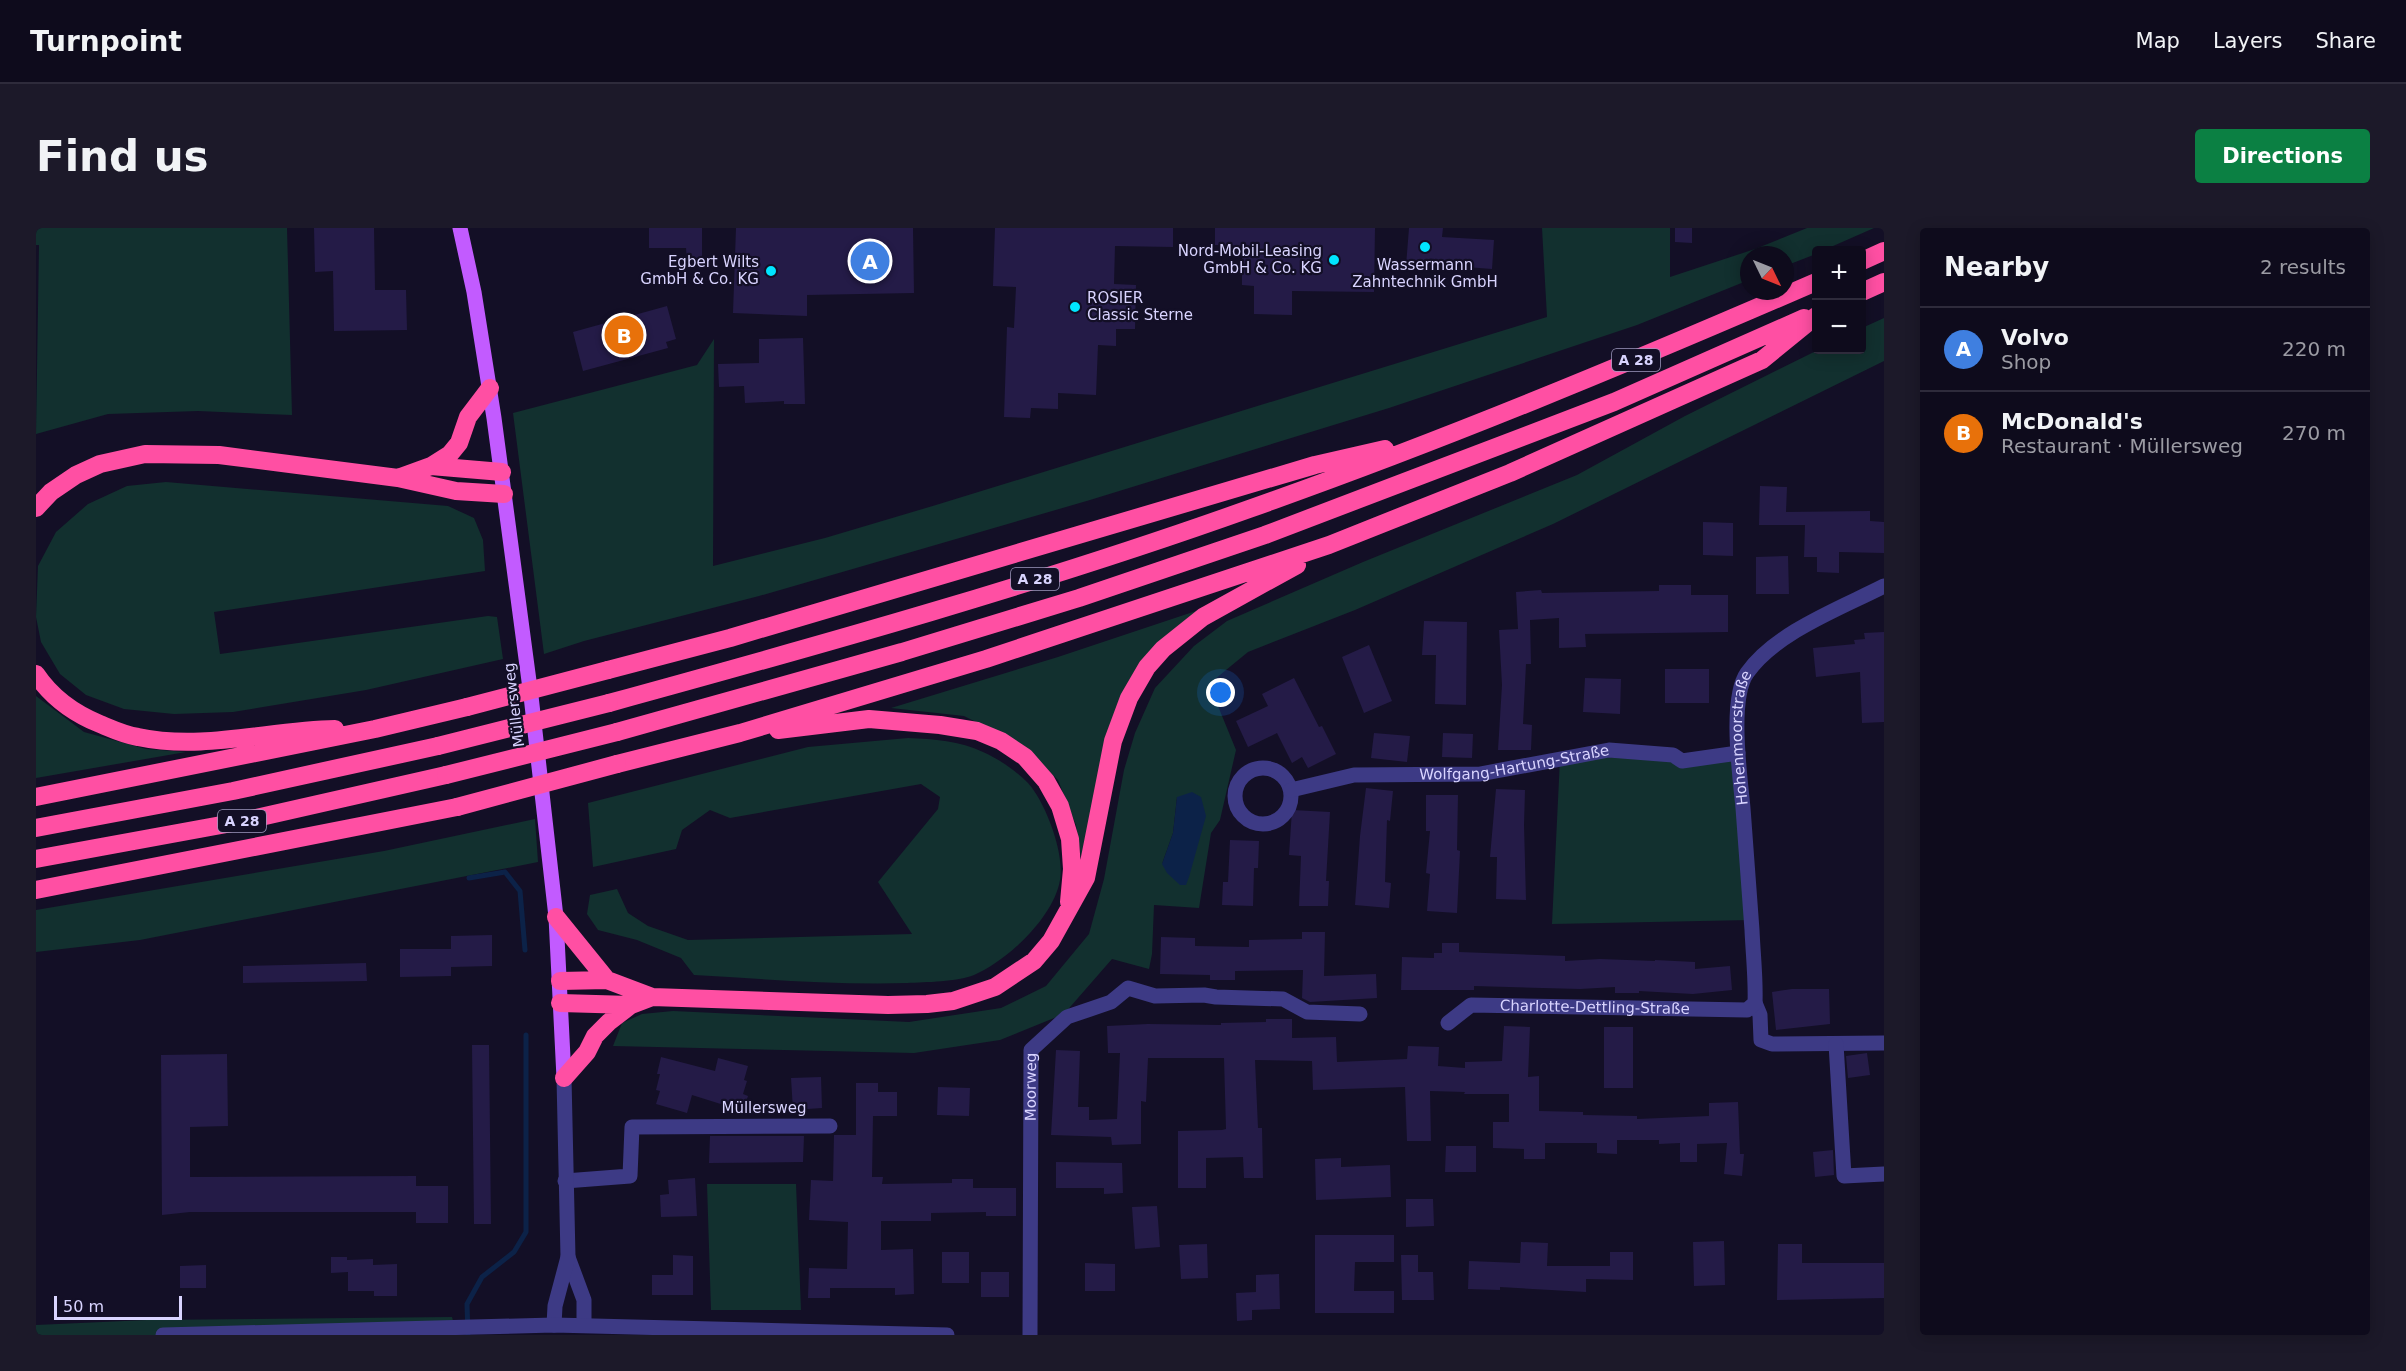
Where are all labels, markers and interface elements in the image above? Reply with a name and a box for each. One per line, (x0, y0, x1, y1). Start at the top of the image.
text: Turnpoint (30, 25, 182, 58)
text: Map (2136, 29, 2180, 53)
text: Layers (2213, 29, 2282, 53)
text: Share (2315, 29, 2376, 53)
button: Directions (2195, 129, 2370, 183)
text: Find us (36, 132, 209, 181)
pin: A (850, 238, 890, 284)
marker: Wassermann Zahntechnik GmbH (1418, 240, 1432, 254)
place label: Nord-Mobil-Leasing GmbH & Co. KG (1178, 242, 1322, 277)
north arrow (1740, 246, 1794, 300)
map controls (1812, 246, 1866, 354)
button: + (1812, 246, 1866, 300)
text: Nearby (1944, 252, 2049, 282)
place label: Egbert Wilts GmbH & Co. KG (640, 253, 759, 288)
marker: Nord-Mobil-Leasing GmbH & Co. KG (1327, 253, 1341, 267)
text: 2 results (2260, 255, 2346, 279)
place label: Wassermann Zahntechnik GmbH (1352, 256, 1498, 291)
marker: Egbert Wilts GmbH & Co. KG (764, 264, 778, 278)
place label: ROSIER Classic Sterne (1087, 289, 1193, 324)
marker: ROSIER Classic Sterne (1068, 300, 1082, 314)
button: − (1812, 300, 1866, 354)
pin: B (604, 312, 644, 358)
text: Volvo (2001, 325, 2069, 350)
text: A (1956, 337, 1971, 361)
text: 220 m (2282, 337, 2346, 361)
road number: A 28 (1612, 349, 1660, 371)
text: Shop (2001, 350, 2051, 374)
text: McDonald's (2001, 409, 2143, 434)
text: B (1956, 421, 1971, 445)
text: 270 m (2282, 421, 2346, 445)
text: Restaurant · Müllersweg (2001, 434, 2243, 458)
road number: A 28 (1011, 568, 1059, 590)
street label: Müllersweg (500, 662, 528, 748)
street label: Hohenmoorstraße (1728, 667, 1756, 806)
your location (1206, 678, 1235, 707)
street label: Wolfgang-Hartung-Straße (1419, 741, 1611, 783)
road number: A 28 (218, 810, 266, 832)
street label: Charlotte-Dettling-Straße (1500, 997, 1690, 1018)
street label: Moorweg (1022, 1053, 1040, 1121)
street label: Müllersweg (721, 1099, 807, 1117)
scale bar (54, 1293, 182, 1320)
text: 50 m (63, 1297, 104, 1316)

